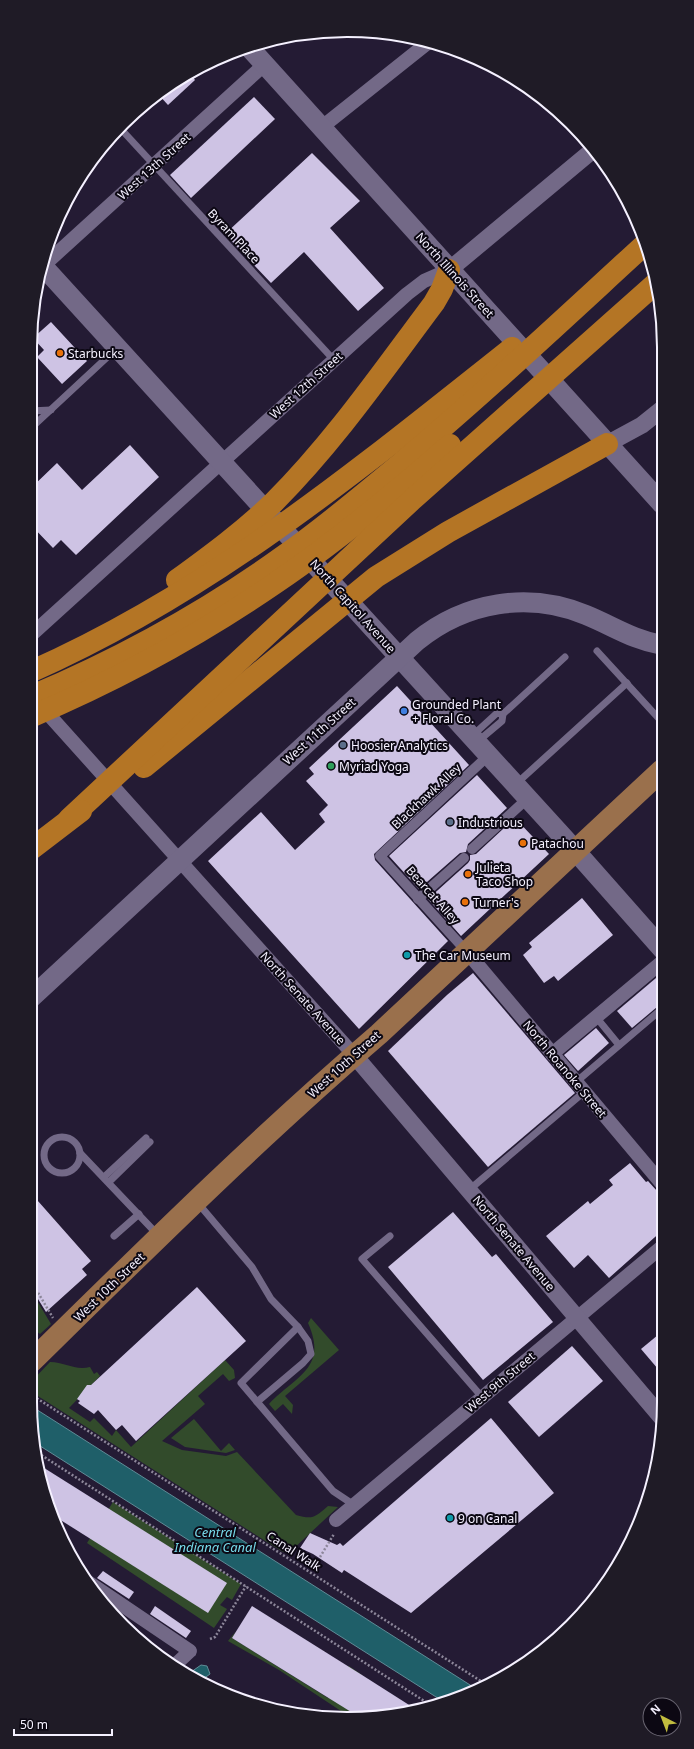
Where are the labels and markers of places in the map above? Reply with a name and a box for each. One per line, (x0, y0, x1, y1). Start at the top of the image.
place label: Starbucks (68, 345, 124, 362)
marker: Starbucks (55, 348, 65, 358)
place label: Grounded Plant + Floral Co. (412, 696, 502, 727)
marker: Grounded Plant + Floral Co. (399, 706, 409, 716)
place label: Hoosier Analytics (351, 737, 448, 754)
marker: Hoosier Analytics (338, 740, 348, 750)
place label: Myriad Yoga (339, 758, 409, 775)
marker: Myriad Yoga (326, 761, 336, 771)
place label: Industrious (458, 814, 523, 831)
marker: Industrious (445, 817, 455, 827)
place label: Patachou (531, 835, 584, 852)
marker: Patachou (518, 838, 528, 848)
place label: Julieta Taco Shop (475, 859, 533, 890)
marker: Julieta Taco Shop (463, 869, 473, 879)
place label: Turner's (473, 894, 519, 911)
marker: Turner's (460, 897, 470, 907)
place label: The Car Museum (415, 947, 511, 964)
marker: The Car Museum (402, 950, 412, 960)
place label: 9 on Canal (458, 1510, 517, 1527)
marker: 9 on Canal (445, 1513, 455, 1523)

